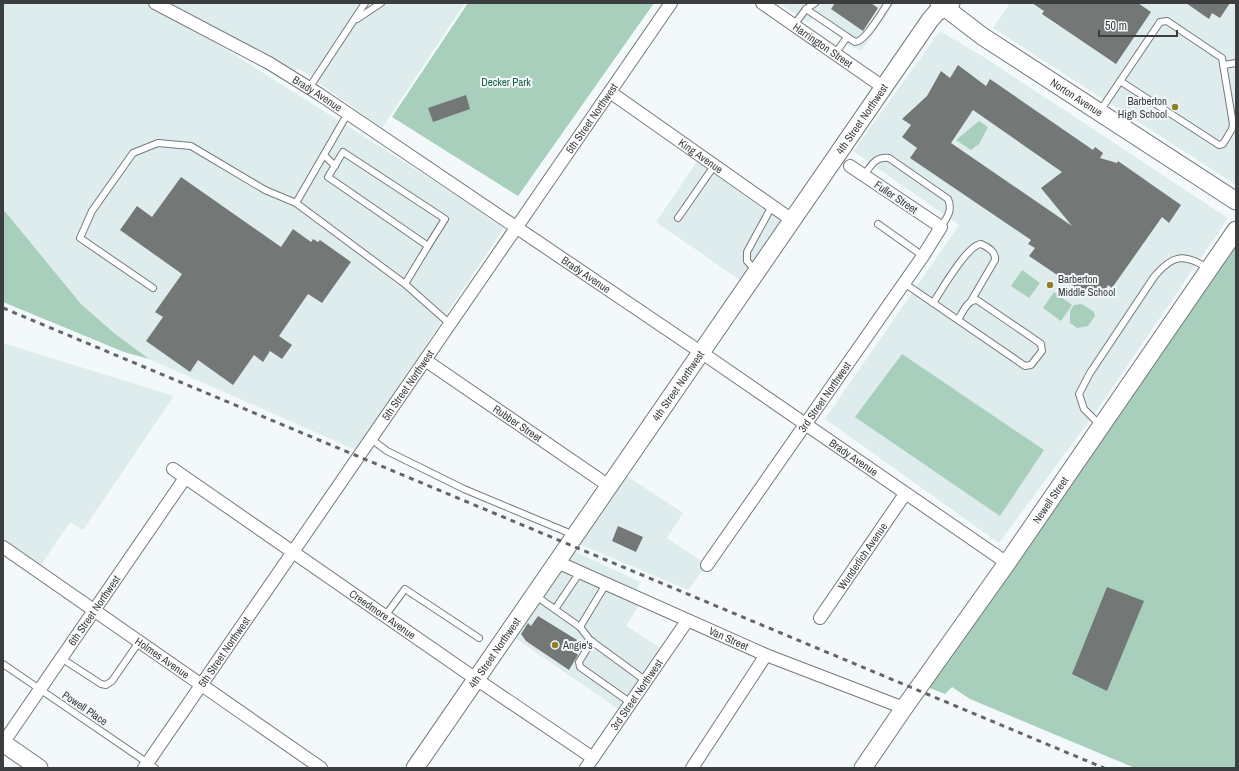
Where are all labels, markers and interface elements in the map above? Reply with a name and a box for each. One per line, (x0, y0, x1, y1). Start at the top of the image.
scale bar (1099, 12, 1177, 38)
text: 50 m (1105, 18, 1127, 34)
street label: Harrington Street (790, 20, 856, 71)
street label: Brady Avenue (290, 72, 345, 115)
park label: Decker Park (481, 75, 531, 89)
street label: Norton Avenue (1048, 75, 1105, 120)
street label: 5th Street Northwest (562, 80, 621, 156)
street label: 4th Street Northwest (833, 81, 891, 157)
place label: Barberton High School (1118, 94, 1167, 121)
marker: Barberton High School (1170, 102, 1180, 112)
street label: King Avenue (676, 135, 726, 176)
street label: Fuller Street (872, 177, 921, 217)
street label: Brady Avenue (559, 253, 613, 296)
place label: Barberton Middle School (1058, 272, 1115, 299)
marker: Barberton Middle School (1045, 280, 1055, 290)
street label: 5th Street Northwest (379, 347, 437, 423)
street label: 4th Street Northwest (649, 348, 708, 424)
street label: 3rd Street Northwest (795, 359, 854, 435)
street label: Rubber Street (490, 402, 545, 445)
street label: Brady Avenue (826, 436, 881, 479)
street label: Newell Street (1029, 473, 1072, 526)
street label: Wunderlich Avenue (835, 520, 890, 592)
street label: 6th Street Northwest (65, 572, 124, 648)
street label: Creedmore Avenue (347, 586, 419, 642)
street label: 5th Street Northwest (195, 614, 253, 690)
street label: 4th Street Northwest (465, 614, 524, 691)
street label: Van Street (707, 623, 751, 654)
street label: Holmes Avenue (132, 634, 192, 681)
place label: Angie's (562, 638, 593, 652)
marker: Angie's (550, 640, 560, 650)
street label: 3rd Street Northwest (607, 656, 666, 733)
street label: Powell Place (60, 688, 110, 728)

